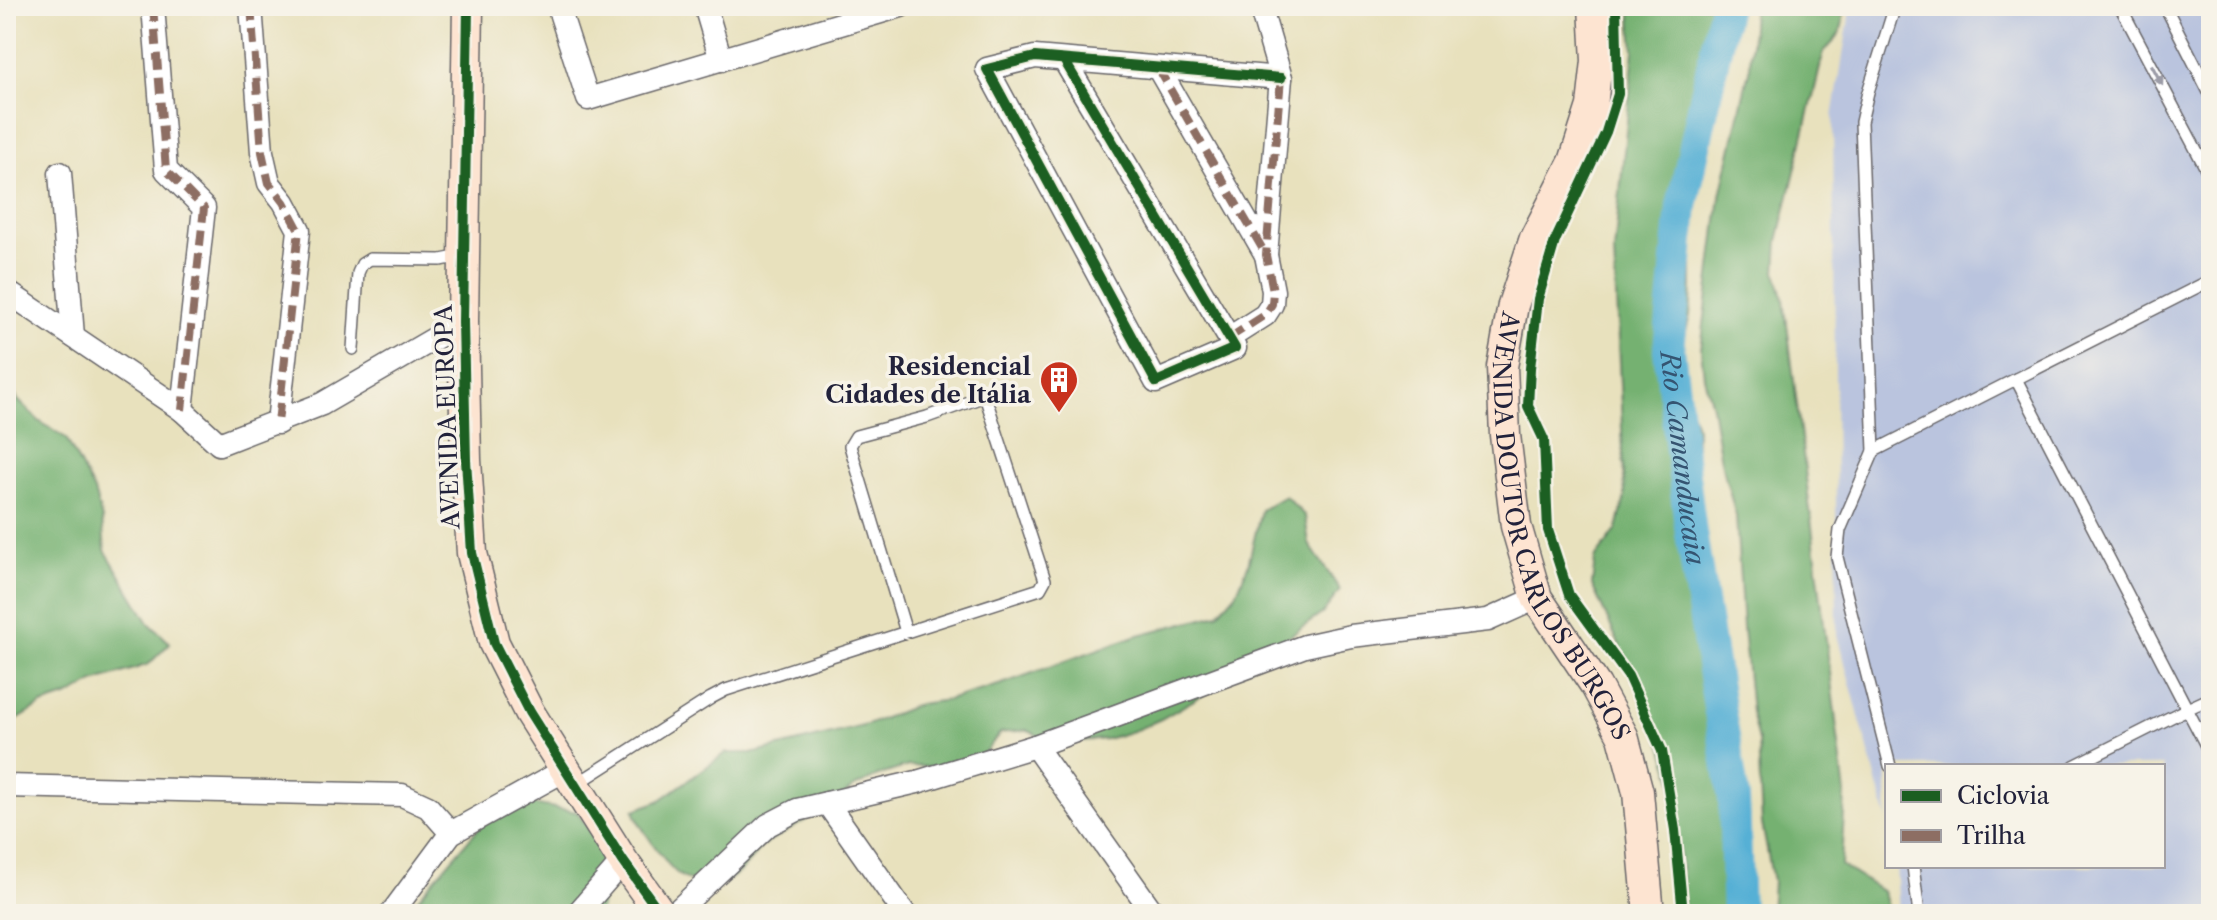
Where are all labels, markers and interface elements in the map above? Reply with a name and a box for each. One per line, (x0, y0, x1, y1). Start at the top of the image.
one-way arrow (2149, 64, 2163, 86)
street label: AVENIDA EUROPA (429, 303, 465, 531)
street label: AVENIDA DOUTOR CARLOS BURGOS (1487, 309, 1637, 745)
water label: Rio Camanducaia (1653, 347, 1712, 568)
place label: Residencial Cidades de Itália (825, 352, 1032, 409)
building icon: Residencial Cidades de Itália (1038, 359, 1080, 414)
legend (1885, 764, 2165, 868)
text: Ciclovia (1957, 781, 2050, 810)
text: Trilha (1957, 821, 2026, 850)

